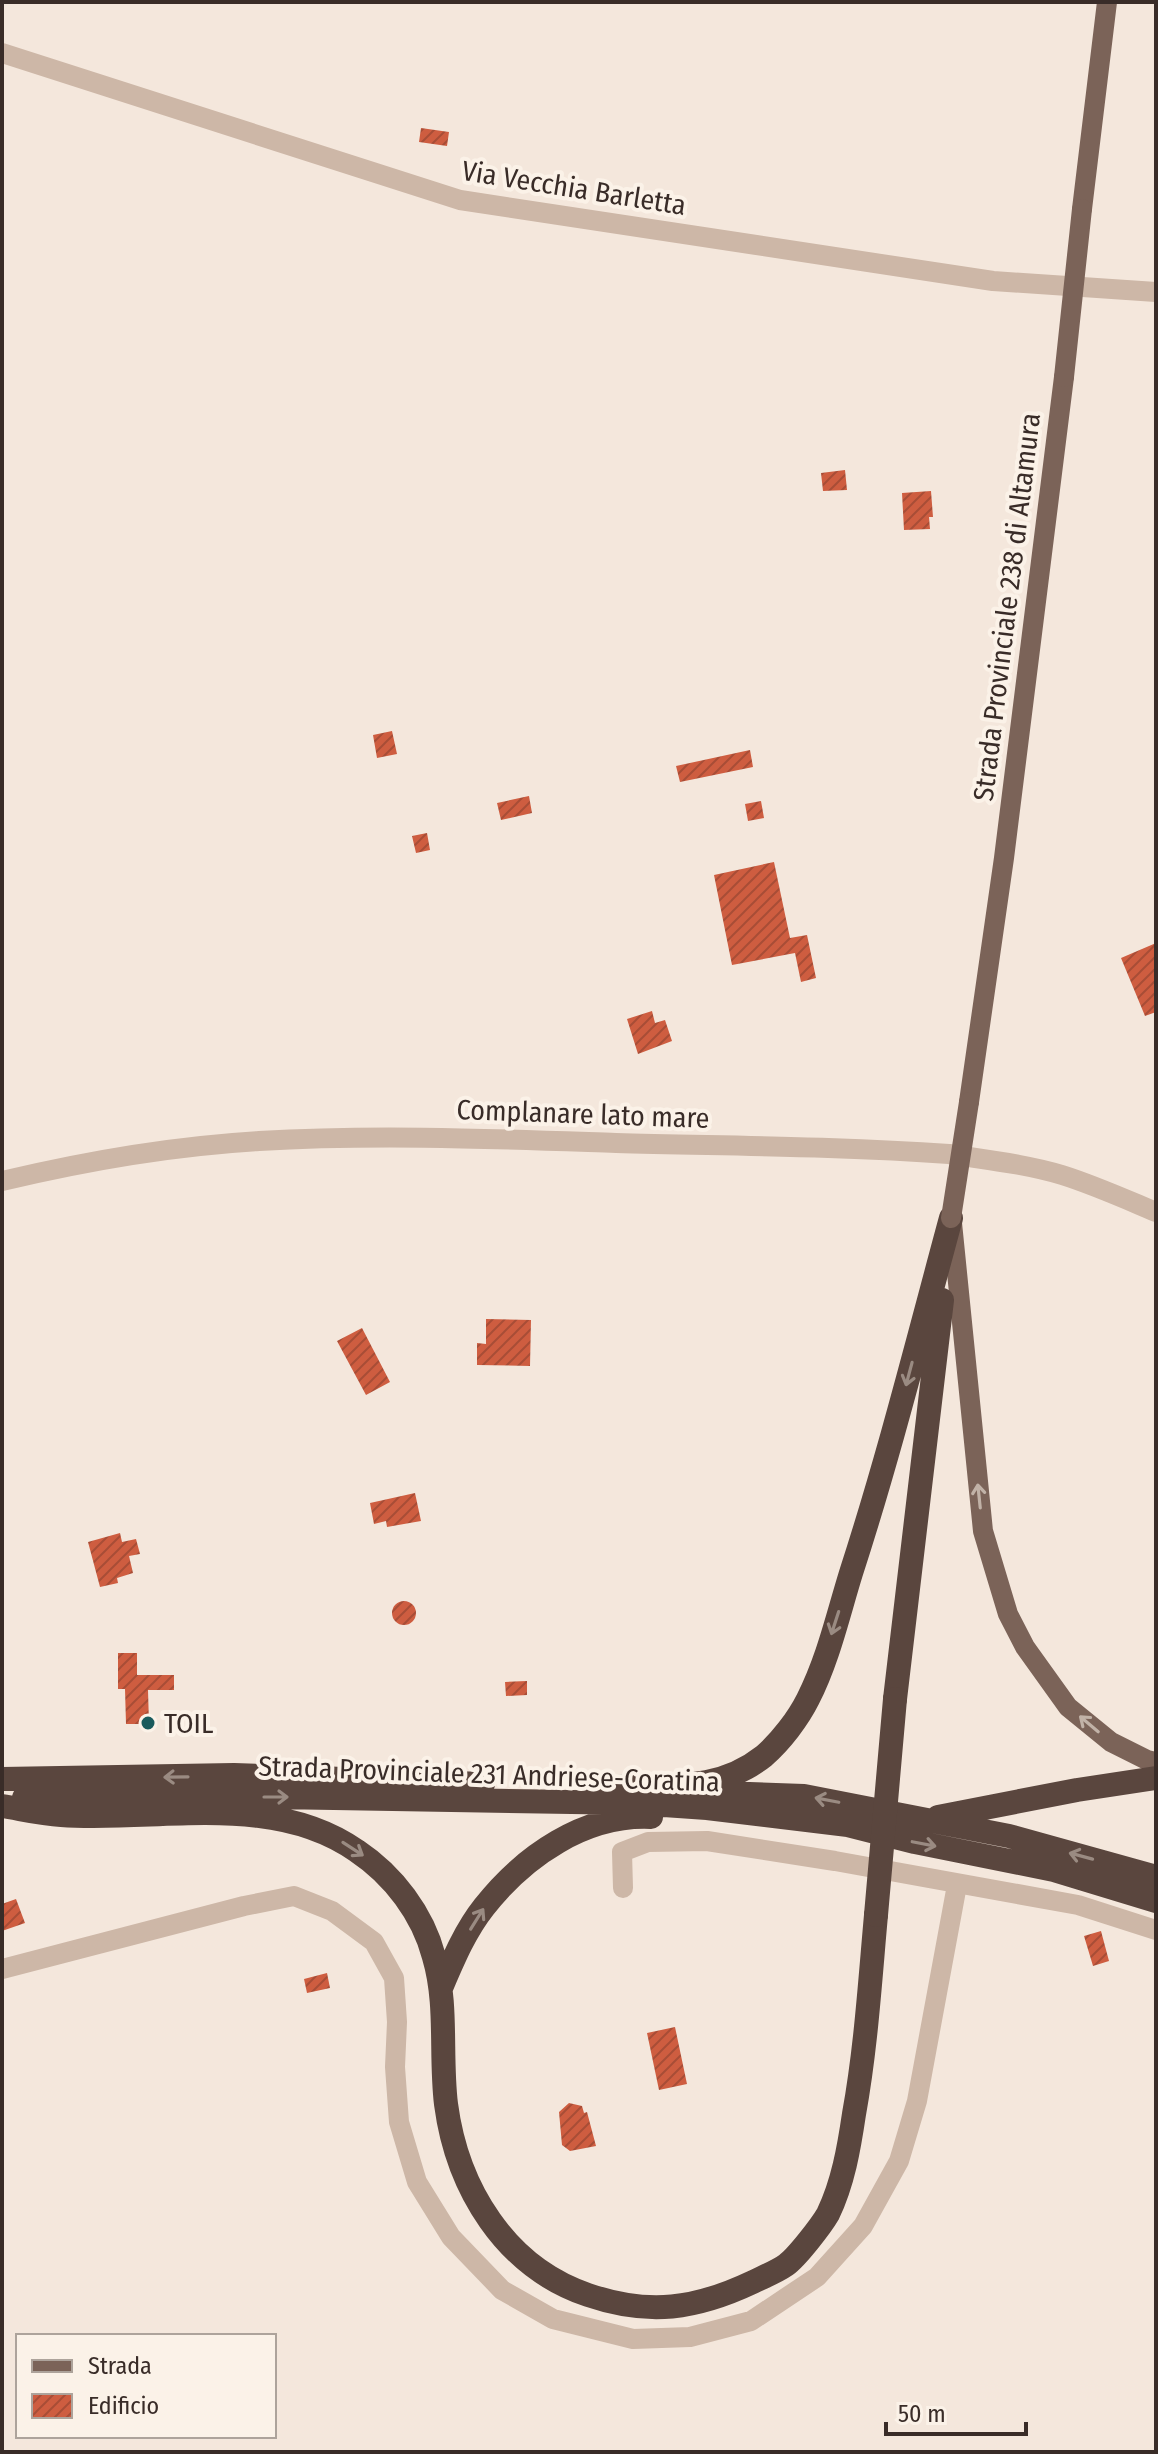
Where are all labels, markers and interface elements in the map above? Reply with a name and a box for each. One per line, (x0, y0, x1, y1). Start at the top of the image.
street label: Via Vecchia Barletta (460, 154, 688, 222)
street label: Strada Provinciale 238 di Altamura (967, 411, 1047, 803)
street label: Complanare lato mare (456, 1093, 710, 1135)
one-way arrow (900, 1360, 915, 1386)
one-way arrow (972, 1483, 987, 1510)
one-way arrow (827, 1610, 842, 1636)
place label: TOIL (164, 1707, 214, 1740)
marker: TOIL (139, 1714, 157, 1732)
one-way arrow (1079, 1715, 1100, 1733)
street label: Strada Provinciale 231 Andriese-Coratina (258, 1749, 720, 1799)
one-way arrow (163, 1769, 190, 1784)
one-way arrow (262, 1789, 289, 1805)
one-way arrow (815, 1792, 840, 1807)
one-way arrow (911, 1837, 937, 1852)
one-way arrow (341, 1840, 363, 1857)
one-way arrow (1068, 1848, 1094, 1863)
one-way arrow (469, 1908, 485, 1931)
legend (16, 2334, 276, 2438)
text: Strada (88, 2352, 152, 2380)
scale bar (886, 2386, 1026, 2436)
text: Edificio (88, 2392, 159, 2420)
text: 50 m (898, 2400, 946, 2428)

